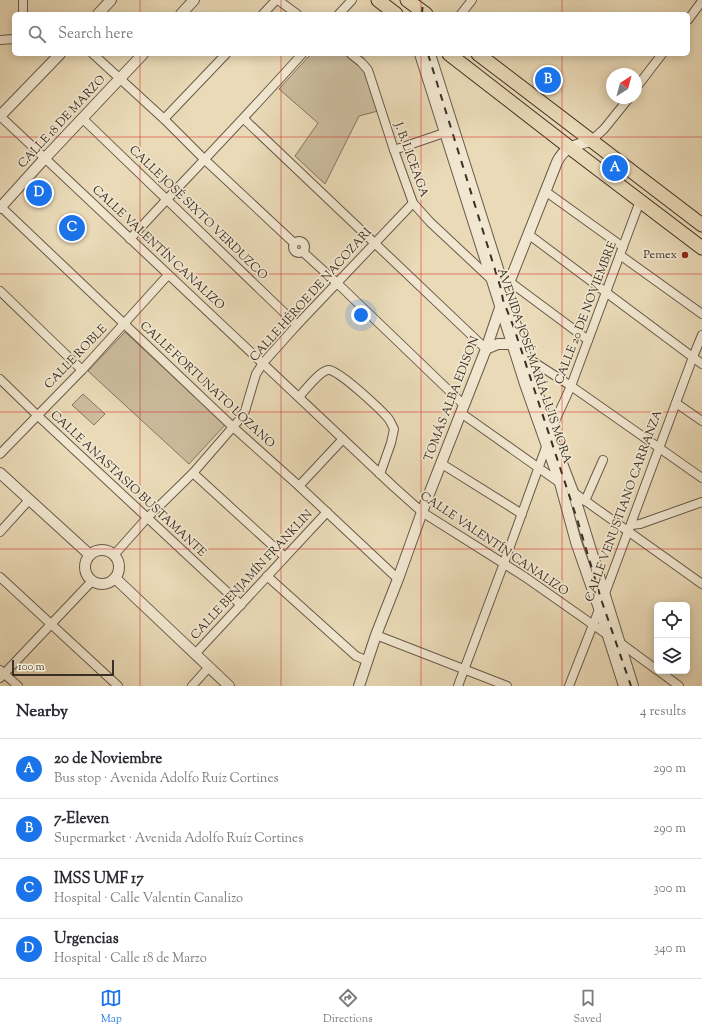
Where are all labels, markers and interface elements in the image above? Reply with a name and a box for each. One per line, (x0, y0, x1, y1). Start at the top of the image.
search box (12, 12, 690, 56)
icon: search (26, 23, 48, 45)
text: Search here (58, 24, 133, 45)
pin: B (535, 65, 561, 95)
north arrow (606, 68, 642, 104)
street label: CALLE 18 DE MARZO (14, 71, 110, 173)
street label: J. B. LICEAGA (389, 119, 433, 200)
street label: CALLE JOSÉ SIXTO VERDUZCO (125, 142, 271, 284)
pin: A (602, 153, 628, 183)
pin: D (26, 178, 52, 208)
street label: CALLE VALENTÍN CANALIZO (88, 182, 228, 314)
pin: C (59, 213, 85, 243)
street label: CALLE HÉROE DE NACOZARI (246, 224, 376, 366)
street label: CALLE 20 DE NOVIEMBRE (550, 238, 622, 387)
place label: Pemex (643, 246, 677, 264)
marker: Pemex (680, 250, 690, 260)
street label: AVENIDA JOSÉ MARÍA LUIS MORA (492, 266, 576, 466)
your location (351, 305, 371, 325)
street label: CALLE FORTUNATO LOZANO (135, 317, 279, 453)
street label: CALLE ROBLE (40, 320, 112, 393)
street label: TOMÁS ALBA EDISON (420, 333, 484, 464)
street label: CALLE ANASTASIO BUSTAMANTE (46, 407, 211, 562)
street label: CALLE VENUSTIANO CARRANZA (581, 407, 667, 604)
street label: CALLE VALENTÍN CANALIZO (416, 487, 572, 601)
street label: CALLE BENJAMÍN FRANKLIN (187, 506, 317, 644)
map controls (654, 602, 690, 674)
button: locate (654, 602, 690, 638)
button: layers (654, 638, 690, 674)
scale bar (12, 658, 114, 677)
text: 100 m (18, 659, 45, 675)
text: Nearby (16, 700, 68, 724)
text: 4 results (640, 703, 686, 721)
text: 20 de Noviembre (54, 749, 162, 770)
text: A (24, 760, 34, 778)
text: 290 m (653, 760, 686, 778)
text: Bus stop · Avenida Adolfo Ruíz Cortines (54, 770, 279, 788)
text: 7-Eleven (54, 809, 109, 830)
text: B (25, 820, 33, 838)
text: 290 m (653, 820, 686, 838)
text: Supermarket · Avenida Adolfo Ruíz Cortines (54, 830, 303, 848)
text: IMSS UMF 17 (54, 869, 144, 890)
text: C (24, 880, 34, 898)
text: 300 m (654, 880, 686, 898)
text: Hospital · Calle Valentín Canalizo (54, 890, 243, 908)
text: Urgencias (54, 929, 119, 950)
text: D (24, 940, 34, 958)
text: 340 m (654, 940, 686, 958)
text: Hospital · Calle 18 de Marzo (54, 950, 207, 968)
tab: Map (100, 987, 122, 1027)
tab: Directions (323, 987, 373, 1027)
tab: Saved (573, 987, 602, 1027)

